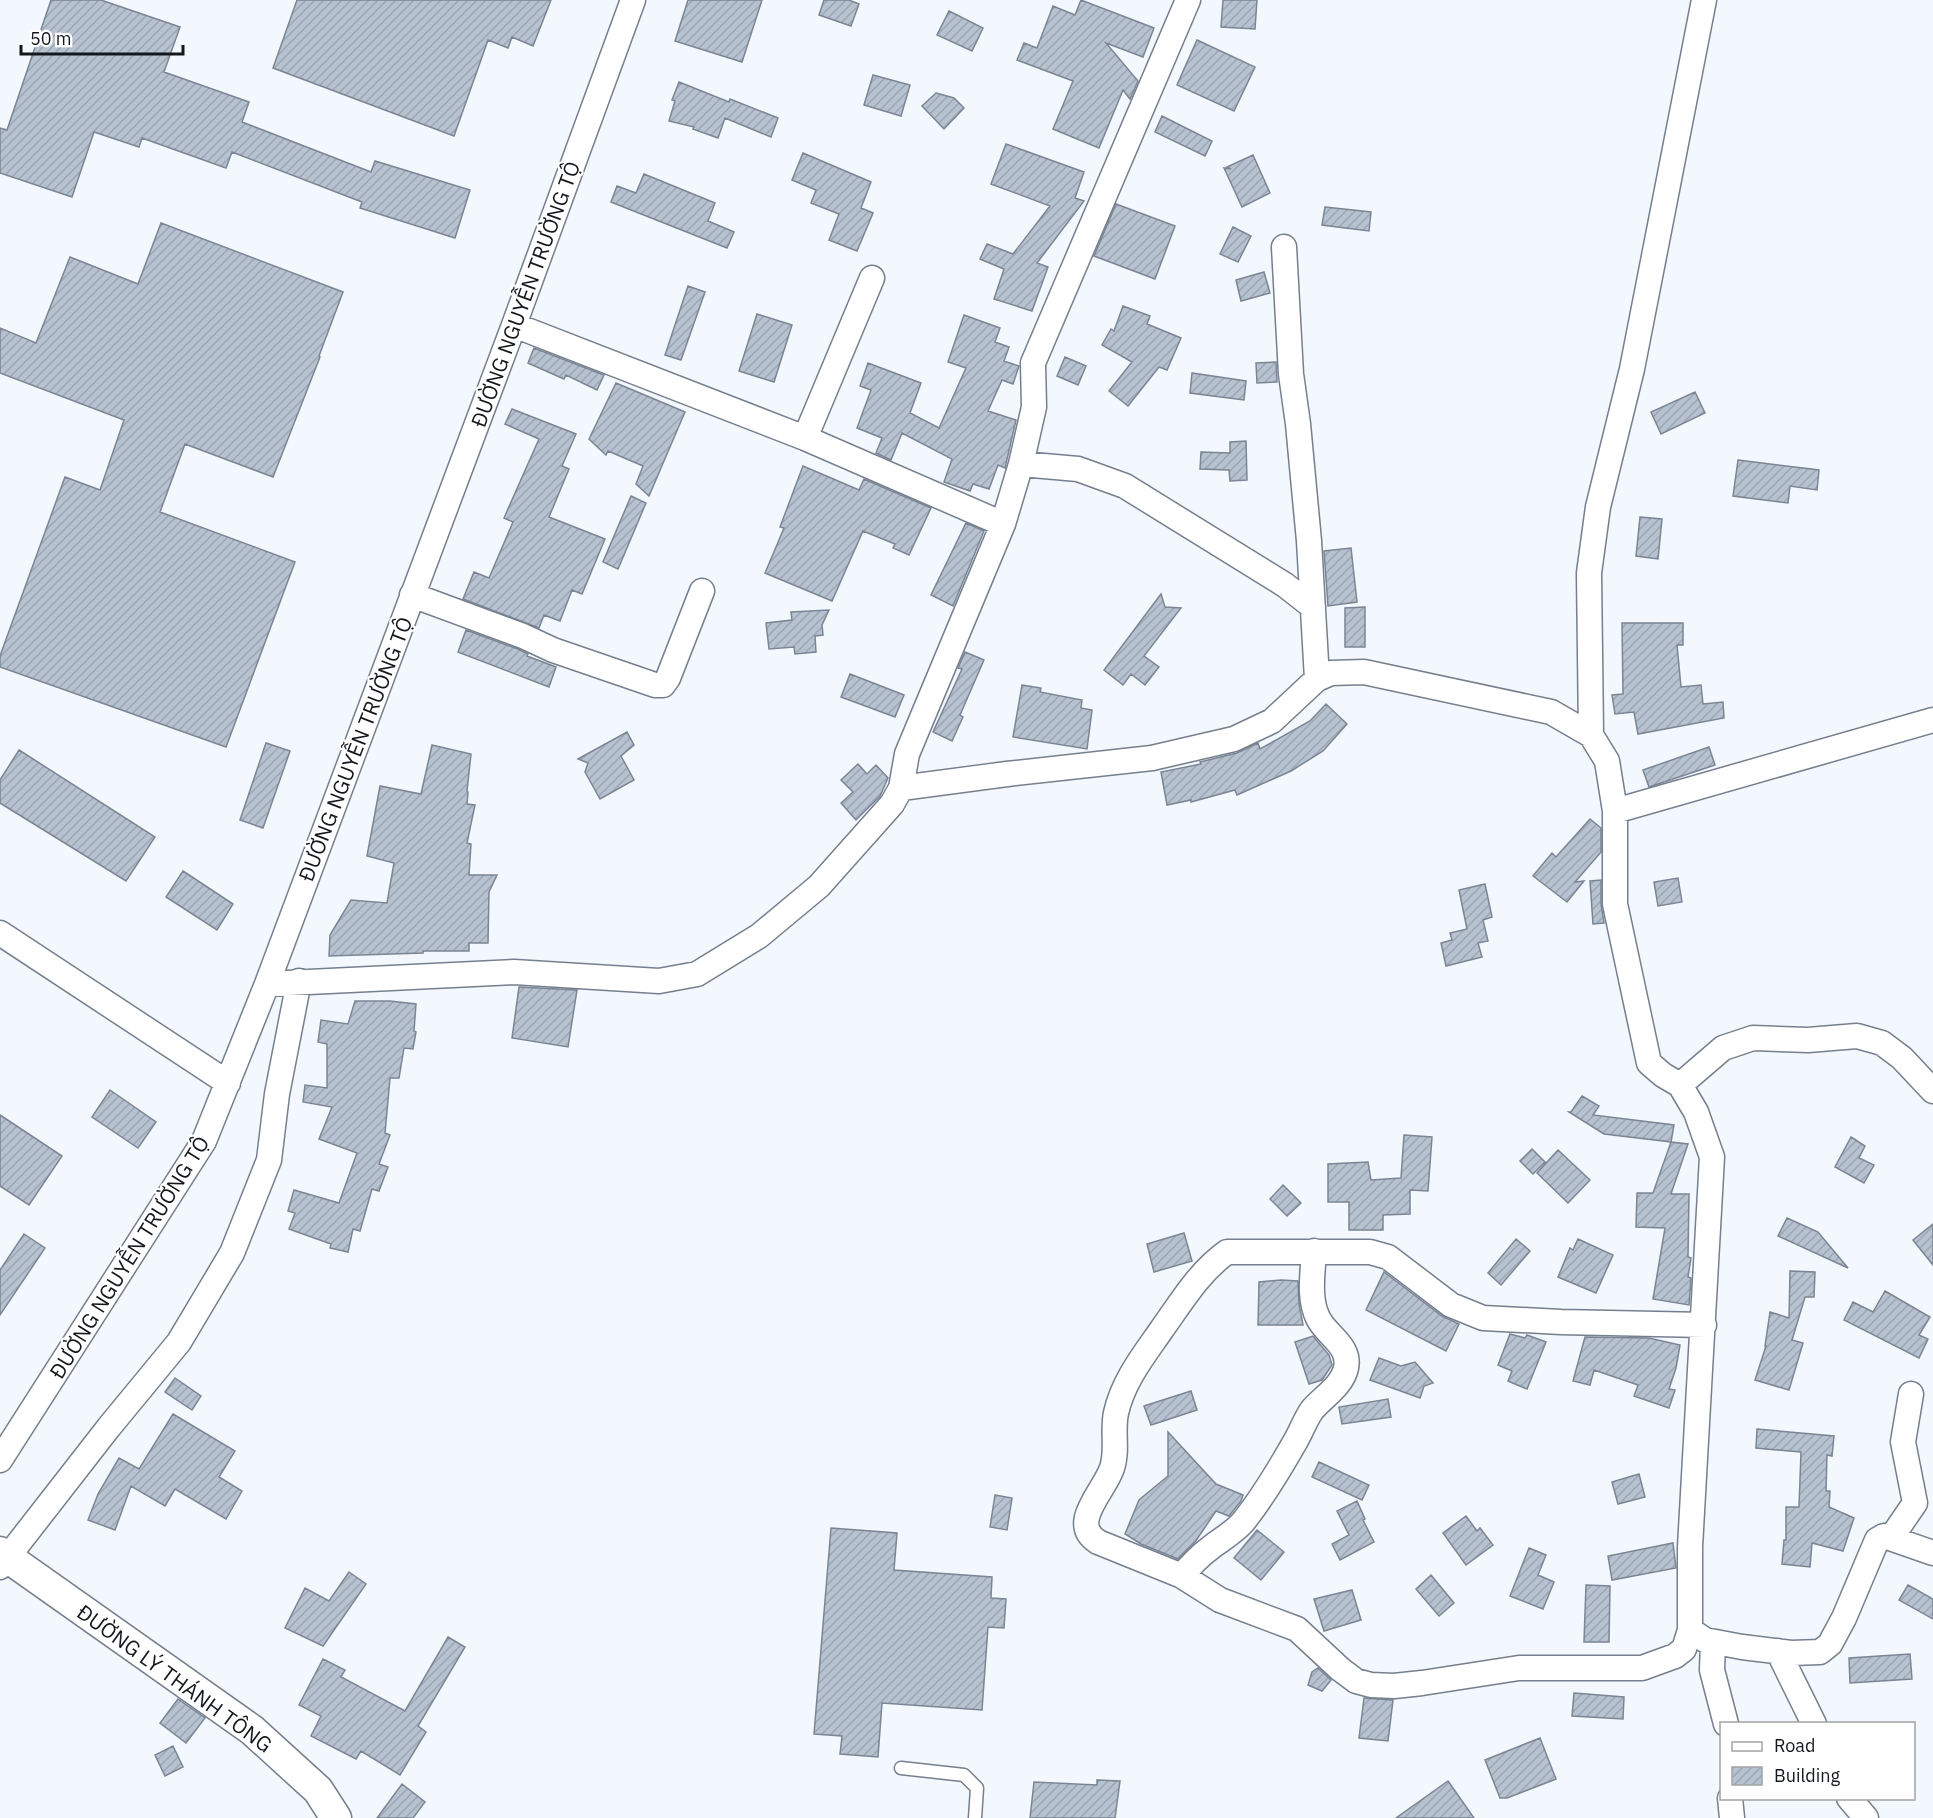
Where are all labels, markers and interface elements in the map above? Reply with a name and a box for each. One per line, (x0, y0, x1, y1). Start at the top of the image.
scale bar (21, 18, 183, 56)
text: 50 m (30, 27, 72, 50)
street label: ĐƯỜNG NGUYỄN TRƯỜNG TỘ (463, 157, 586, 431)
street label: ĐƯỜNG NGUYỄN TRƯỜNG TỘ (291, 612, 418, 885)
street label: ĐƯỜNG NGUYỄN TRƯỜNG TỘ (42, 1130, 215, 1384)
street label: ĐƯỜNG LÝ THÁNH TÔNG (72, 1598, 278, 1758)
legend (1720, 1722, 1915, 1800)
text: Road (1774, 1734, 1815, 1757)
text: Building (1774, 1764, 1841, 1787)

